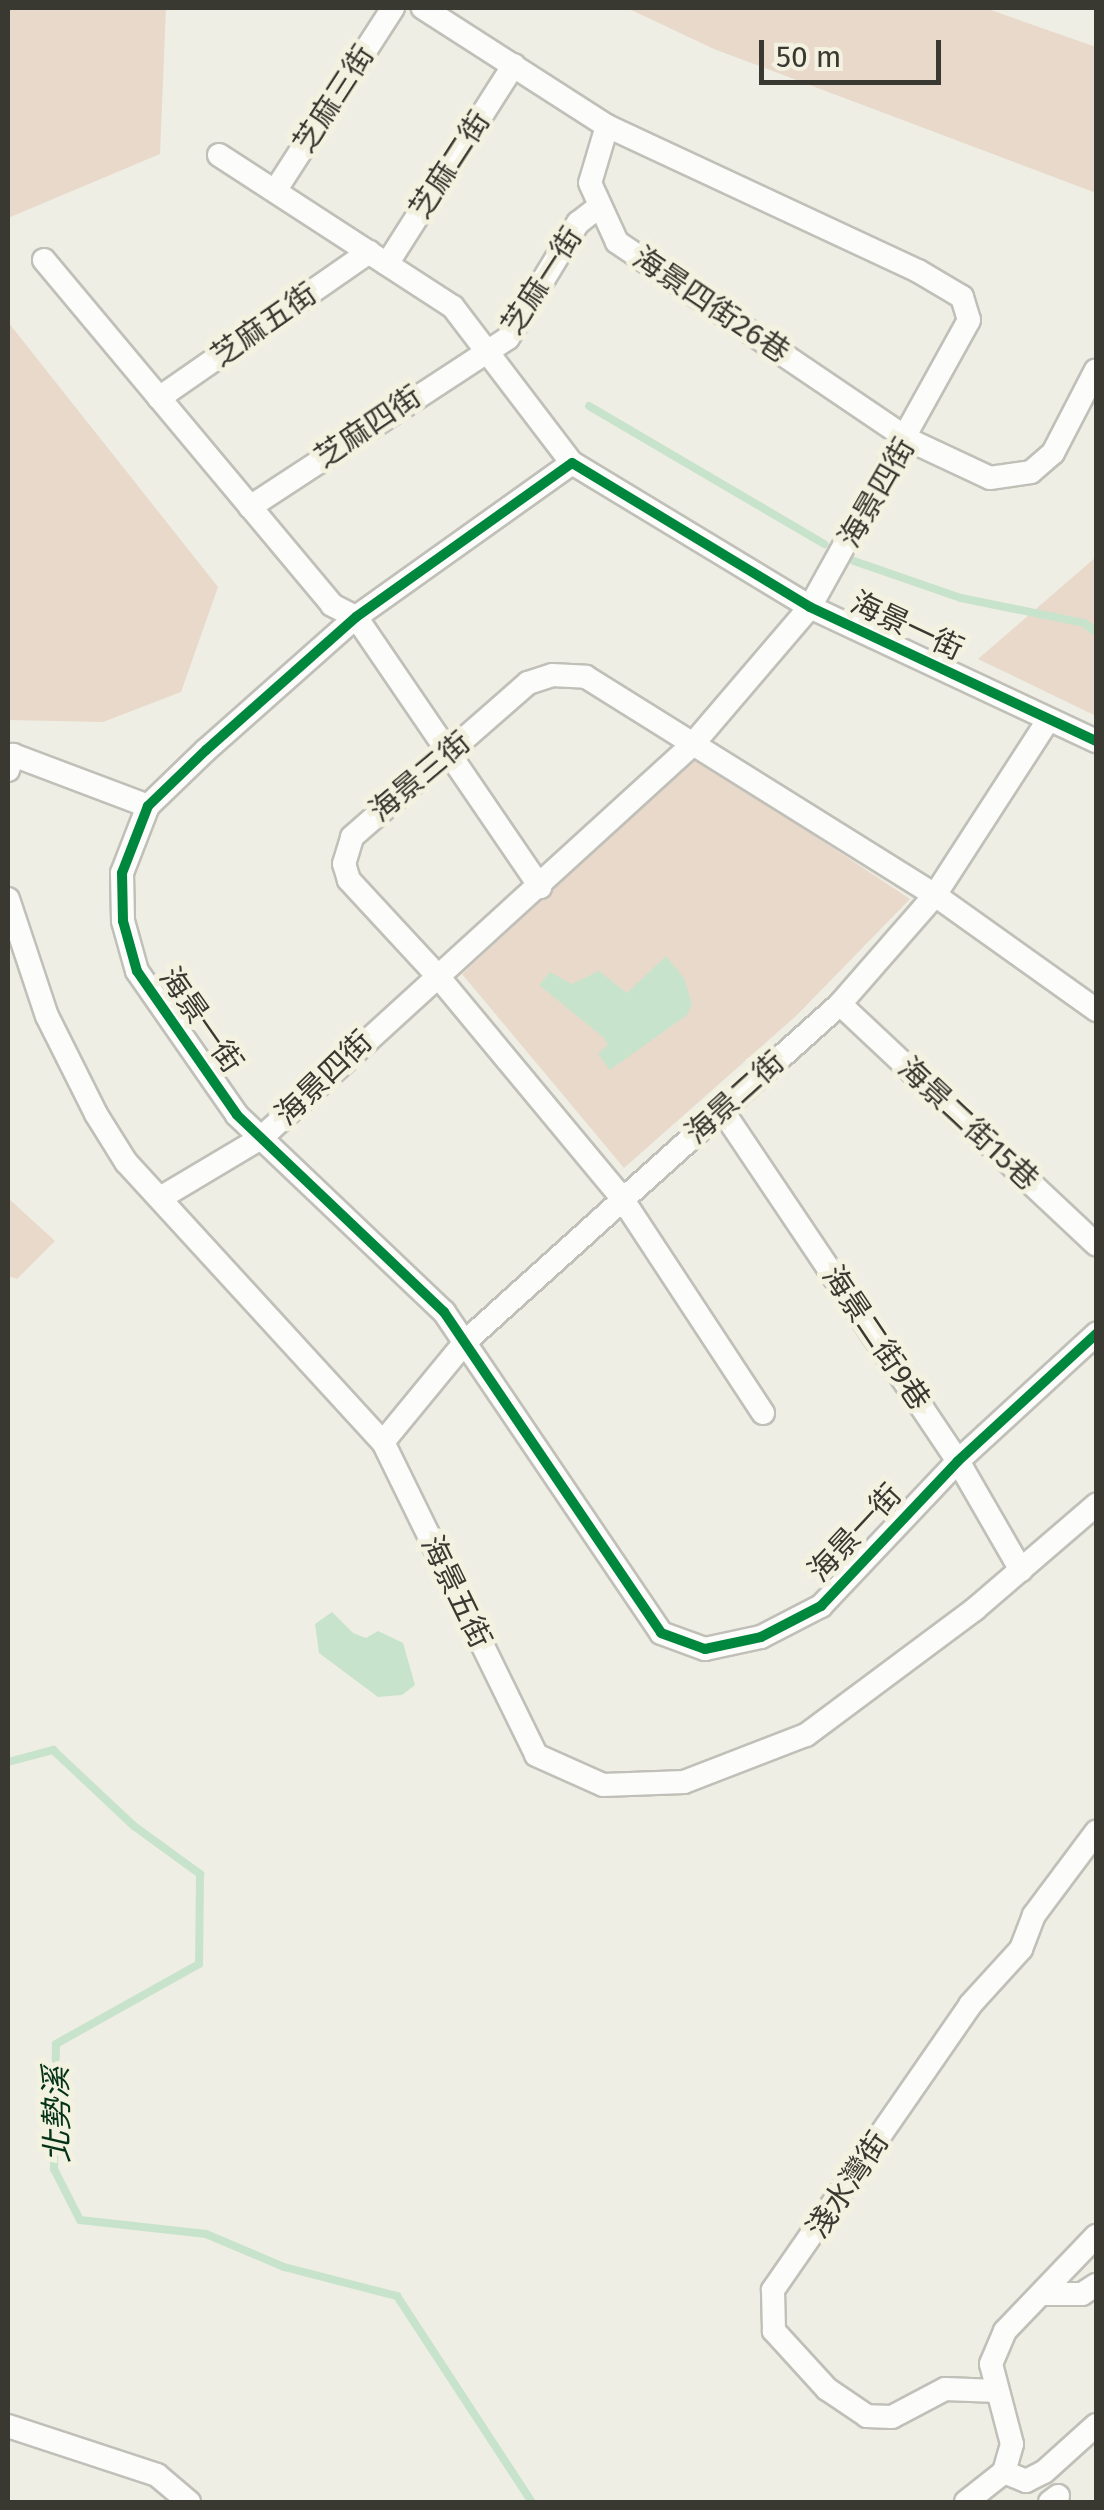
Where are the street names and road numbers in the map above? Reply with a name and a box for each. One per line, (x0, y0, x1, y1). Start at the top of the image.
street label: 芝麻三街 (286, 39, 382, 159)
street label: 芝麻二街 (402, 105, 498, 225)
street label: 芝麻一街 (494, 221, 590, 341)
street label: 海景四街26巷 (626, 240, 796, 370)
street label: 芝麻五街 (205, 276, 323, 374)
street label: 芝麻四街 (308, 379, 428, 475)
street label: 海景四街 (831, 432, 923, 554)
street label: 海景一街 (845, 584, 969, 668)
street label: 海景三街 (362, 725, 478, 829)
street label: 海景一街 (152, 961, 250, 1079)
street label: 海景四街 (268, 1023, 380, 1133)
street label: 海景二街 (678, 1044, 792, 1152)
street label: 海景二街15巷 (891, 1050, 1045, 1198)
street label: 海景二街9巷 (815, 1259, 937, 1417)
street label: 海景一街 (801, 1477, 909, 1589)
street label: 海景五街 (414, 1530, 498, 1654)
street label: 淺水灣街 (800, 2125, 896, 2245)

